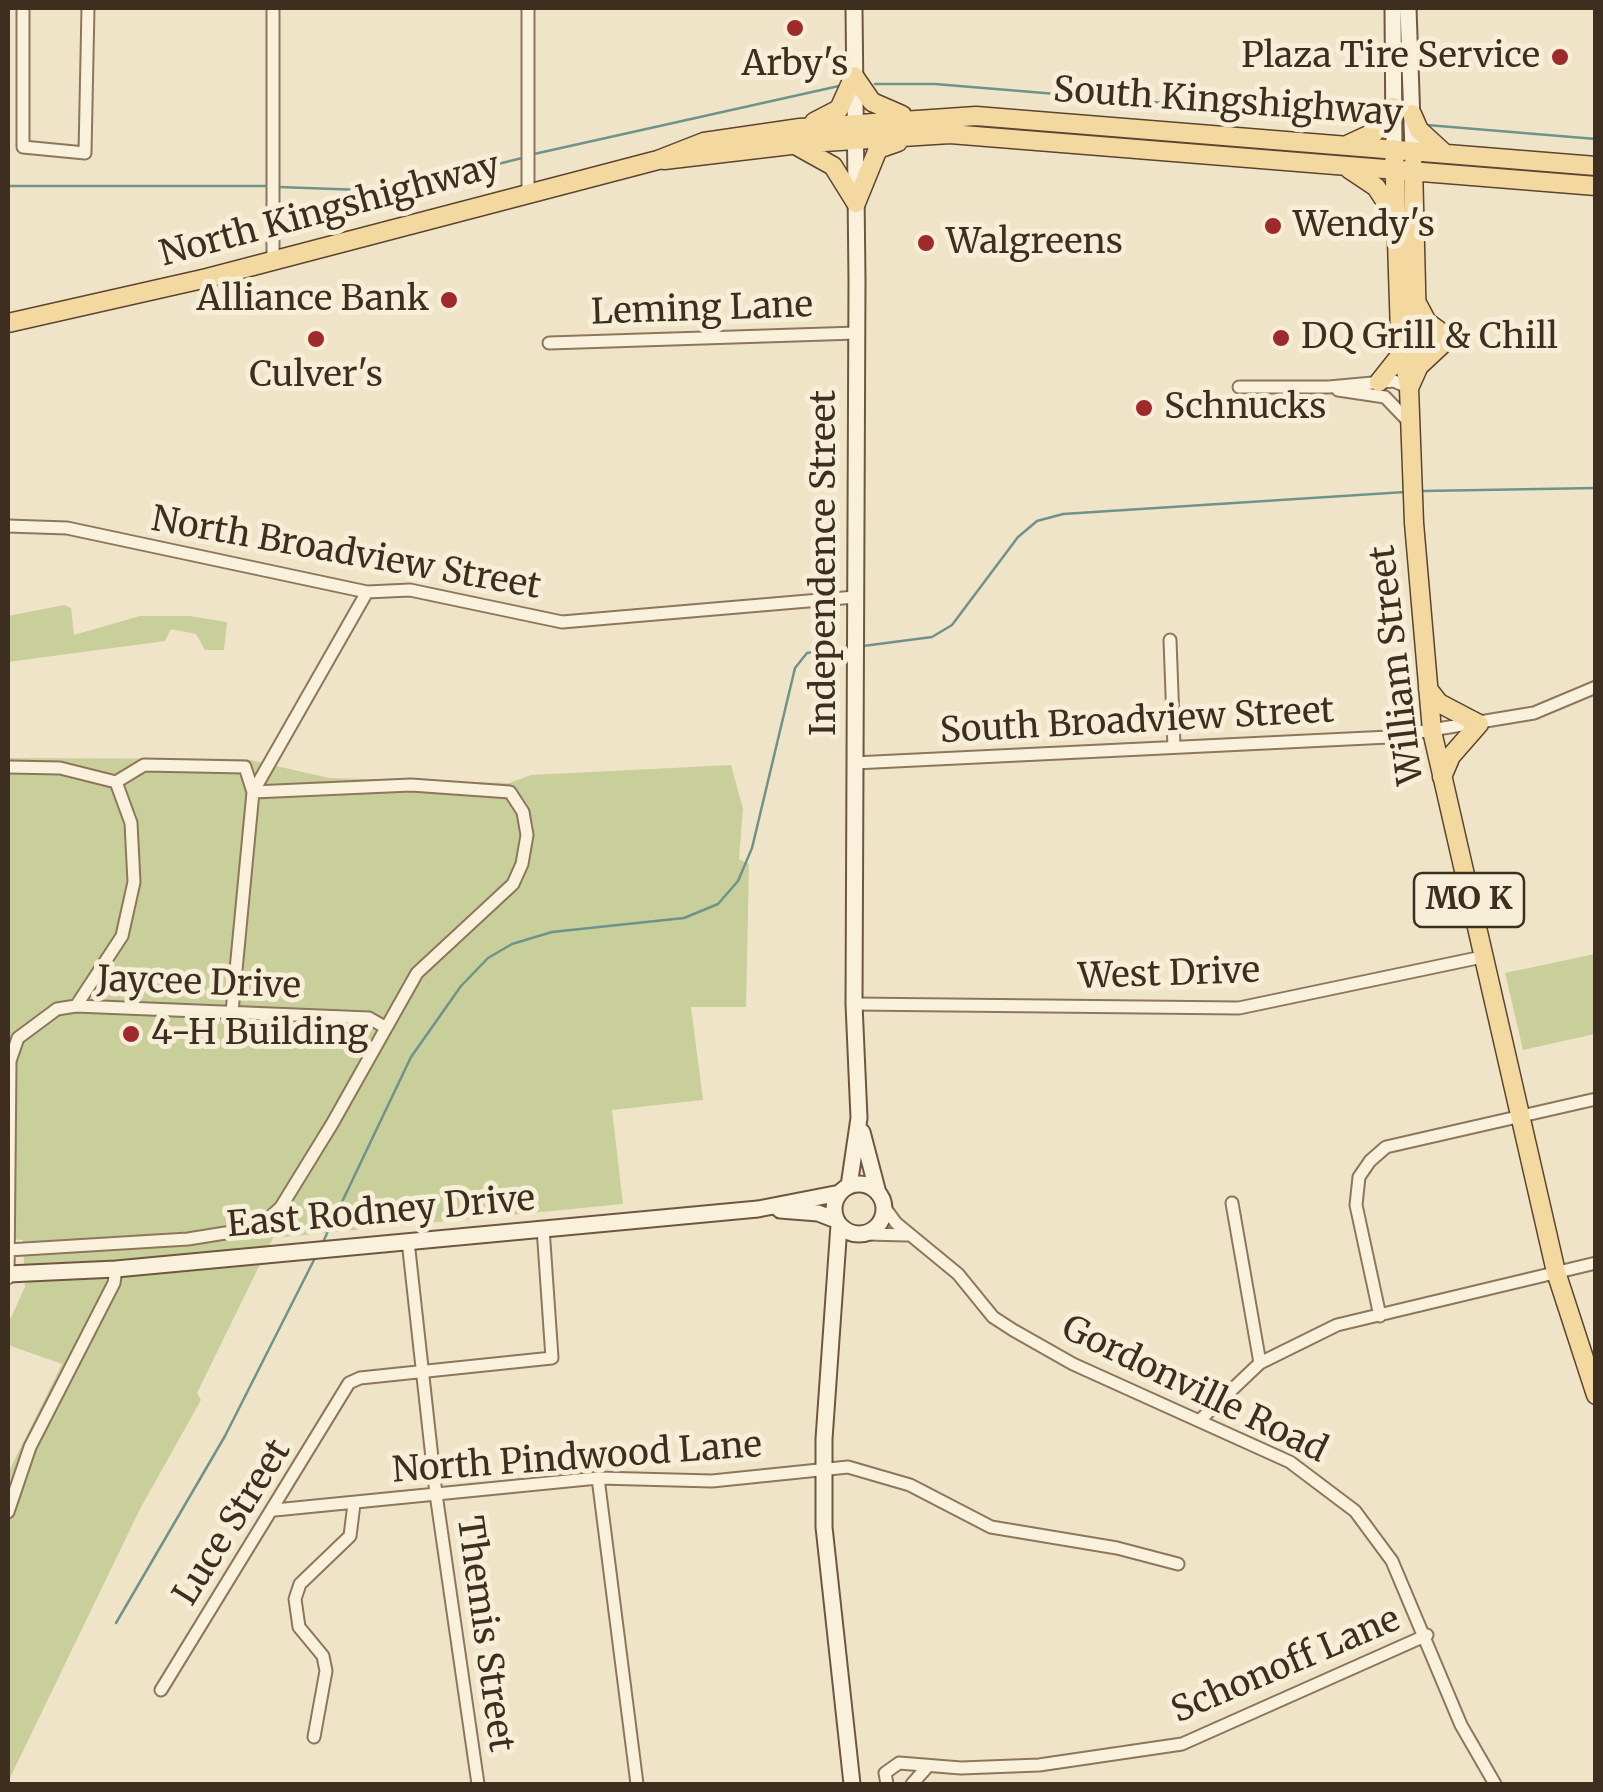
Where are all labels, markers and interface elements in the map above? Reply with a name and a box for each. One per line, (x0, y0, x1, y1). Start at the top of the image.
marker: Arby's (784, 17, 806, 39)
place label: Plaza Tire Service (1241, 36, 1540, 78)
place label: Arby's (742, 44, 848, 86)
marker: Plaza Tire Service (1549, 46, 1571, 68)
street label: South Kingshighway (1052, 70, 1404, 136)
street label: North Kingshighway (156, 145, 504, 277)
place label: Wendy's (1293, 205, 1435, 247)
marker: Wendy's (1262, 215, 1284, 237)
place label: Walgreens (946, 222, 1123, 264)
marker: Walgreens (915, 232, 937, 254)
place label: Alliance Bank (197, 279, 429, 321)
street label: Leming Lane (590, 285, 814, 335)
marker: Alliance Bank (438, 289, 460, 311)
place label: DQ Grill & Chill (1301, 317, 1558, 359)
marker: DQ Grill & Chill (1270, 327, 1292, 349)
marker: Culver's (305, 328, 327, 350)
place label: Culver's (249, 355, 383, 397)
place label: Schnucks (1164, 387, 1326, 429)
street label: Independence Street (804, 390, 846, 736)
marker: Schnucks (1133, 397, 1155, 419)
street label: North Broadview Street (148, 499, 544, 609)
street label: William Street (1362, 543, 1434, 787)
street label: South Broadview Street (939, 691, 1335, 753)
road number: MO K (1414, 873, 1524, 927)
street label: West Drive (1077, 951, 1261, 999)
street label: Jaycee Drive (96, 959, 302, 1009)
place label: 4-H Building (151, 1013, 369, 1055)
marker: 4-H Building (120, 1023, 142, 1045)
street label: East Rodney Drive (225, 1179, 537, 1247)
street label: Gordonville Road (1055, 1308, 1333, 1472)
street label: North Pindwood Lane (391, 1425, 763, 1493)
street label: Luce Street (166, 1433, 300, 1613)
street label: Themis Street (447, 1514, 521, 1754)
street label: Schonoff Lane (1166, 1599, 1406, 1733)

